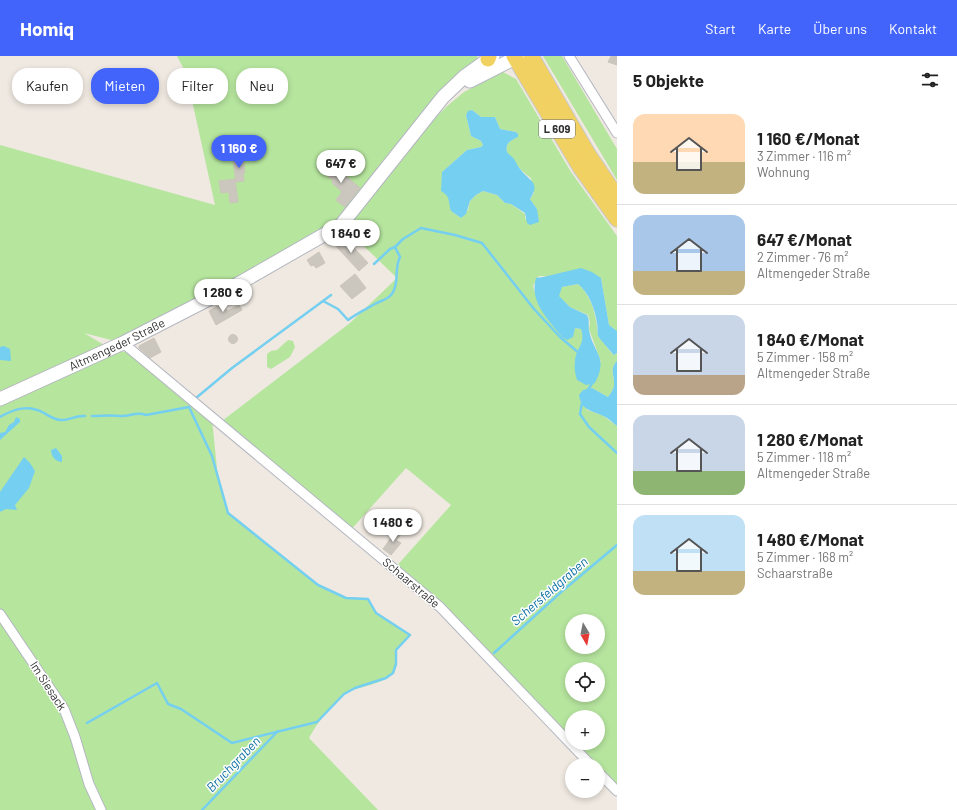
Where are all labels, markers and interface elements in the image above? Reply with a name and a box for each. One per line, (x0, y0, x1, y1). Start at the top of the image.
text: Homiq (20, 17, 74, 40)
text: Start (705, 20, 736, 37)
text: Karte (758, 20, 791, 37)
text: Über uns (813, 20, 867, 37)
text: Kontakt (889, 20, 937, 37)
chip: Kaufen (12, 68, 83, 104)
chip: Mieten (91, 68, 159, 104)
chip: Filter (167, 68, 228, 104)
chip: Neu (236, 68, 288, 104)
icon: filters (919, 69, 941, 91)
text: 5 Objekte (633, 70, 704, 90)
road number: L 609 (539, 120, 575, 138)
text: 1 160 €/Monat (757, 128, 860, 148)
icon: home (665, 130, 713, 178)
pin: 1 160 € (202, 135, 276, 169)
text: 1 160 € (220, 140, 258, 156)
text: 3 Zimmer · 116 m² (757, 148, 851, 164)
pin: 647 € (313, 150, 369, 184)
text: 647 € (325, 155, 357, 171)
text: Wohnung (757, 164, 810, 180)
pin: 1 840 € (314, 220, 388, 254)
text: 1 840 € (331, 225, 371, 241)
text: 647 €/Monat (757, 229, 852, 249)
icon: home (665, 231, 713, 279)
text: 2 Zimmer · 76 m² (757, 249, 848, 265)
text: Altmengeder Straße (757, 265, 870, 281)
pin: 1 280 € (186, 279, 260, 313)
text: 1 280 € (203, 284, 243, 300)
street label: Altmengeder Straße (66, 315, 167, 373)
text: 1 840 €/Monat (757, 329, 864, 349)
icon: home (665, 331, 713, 379)
text: 5 Zimmer · 158 m² (757, 349, 853, 365)
text: Altmengeder Straße (757, 365, 870, 381)
text: 1 280 €/Monat (757, 429, 863, 449)
icon: home (665, 431, 713, 479)
text: 5 Zimmer · 118 m² (757, 449, 851, 465)
text: Altmengeder Straße (757, 465, 870, 481)
pin: 1 480 € (356, 509, 430, 543)
text: 1 480 € (373, 514, 413, 530)
text: 1 480 €/Monat (757, 529, 864, 549)
icon: home (665, 531, 713, 579)
text: 5 Zimmer · 168 m² (757, 549, 853, 565)
water label: Schersfeldgraben (507, 553, 591, 629)
street label: Schaarstraße (380, 554, 443, 610)
text: Schaarstraße (757, 565, 833, 581)
north arrow (565, 614, 605, 654)
map controls (565, 614, 605, 798)
street label: Im Siesack (28, 658, 70, 713)
button: locate (565, 662, 605, 702)
button: + (565, 710, 605, 750)
water label: Bruchgraben (203, 733, 264, 795)
button: − (565, 758, 605, 798)

